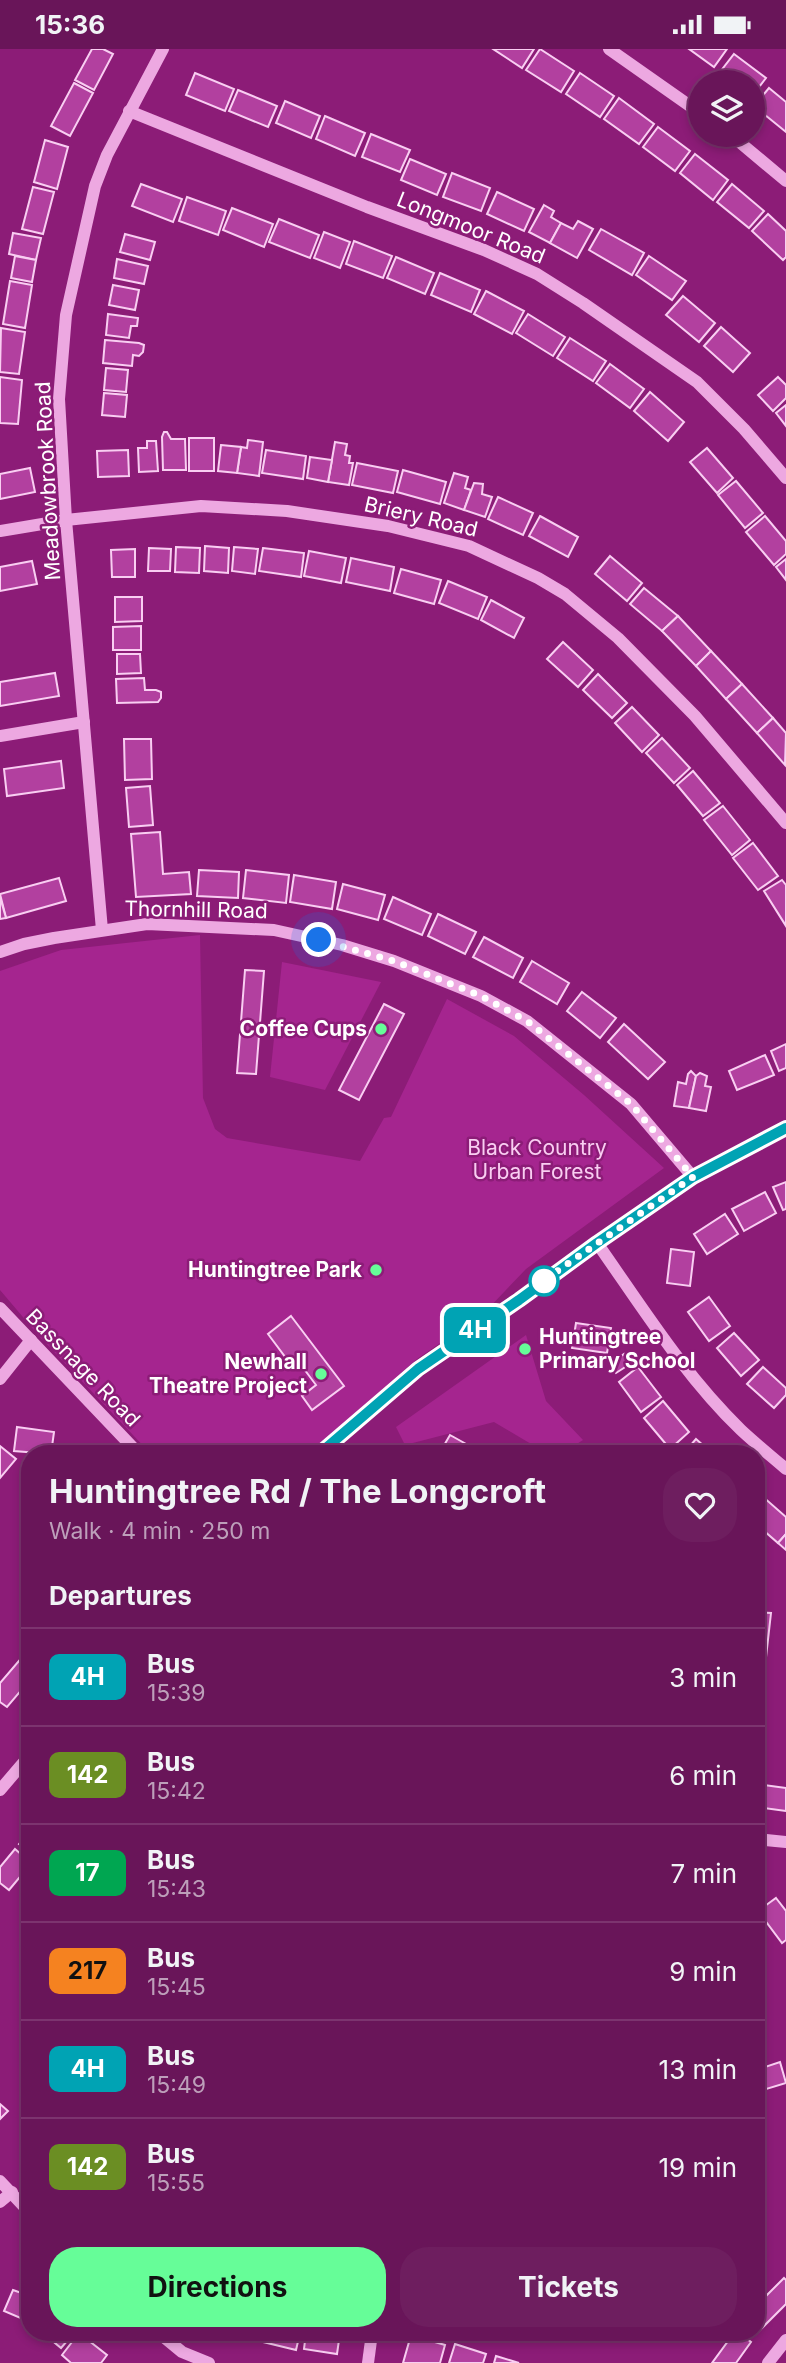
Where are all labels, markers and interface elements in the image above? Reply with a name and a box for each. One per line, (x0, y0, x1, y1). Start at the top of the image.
text: 15:36 (35, 9, 105, 40)
map controls (688, 70, 765, 147)
button: layers (688, 70, 765, 147)
street label: Longmoor Road (393, 186, 549, 269)
street label: Meadowbrook Road (30, 381, 65, 581)
street label: Briery Road (362, 491, 480, 542)
street label: Thornhill Road (124, 896, 268, 923)
your location (301, 922, 336, 957)
place label: Coffee Cups (240, 1016, 367, 1041)
marker: Coffee Cups (373, 1021, 389, 1037)
park label: Black Country Urban Forest (467, 1135, 607, 1184)
place label: Huntingtree Park (188, 1257, 363, 1282)
marker: Huntingtree Park (368, 1262, 384, 1278)
unlabelled marker (529, 1266, 559, 1296)
street label: Bassnage Road (21, 1304, 146, 1432)
line badge: 4H (444, 1307, 506, 1353)
text: 4H (458, 1315, 492, 1344)
place label: Huntingtree Primary School (539, 1324, 696, 1373)
marker: Huntingtree Primary School (517, 1341, 533, 1357)
place label: Newhall Theatre Project (149, 1349, 307, 1398)
marker: Newhall Theatre Project (313, 1366, 329, 1382)
button: heart (663, 1468, 737, 1542)
text: Huntingtree Rd / The Longcroft (49, 1471, 546, 1511)
text: Walk · 4 min · 250 m (49, 1517, 271, 1545)
text: Departures (49, 1580, 192, 1611)
text: Bus (147, 1648, 195, 1679)
text: 4H (70, 1662, 105, 1691)
text: 3 min (669, 1662, 737, 1693)
text: 15:39 (147, 1679, 205, 1707)
text: Bus (147, 1746, 195, 1777)
text: 142 (67, 1760, 108, 1789)
text: 6 min (669, 1760, 737, 1791)
text: 15:42 (147, 1777, 206, 1805)
text: Bus (147, 1844, 195, 1875)
text: 17 (75, 1858, 100, 1887)
text: 7 min (671, 1858, 737, 1889)
text: 15:43 (147, 1875, 206, 1903)
text: Bus (147, 1942, 195, 1973)
text: 217 (68, 1956, 107, 1985)
text: 9 min (669, 1956, 737, 1987)
text: 15:45 (147, 1973, 206, 2001)
text: Bus (147, 2040, 195, 2071)
text: 4H (70, 2054, 105, 2083)
text: 13 min (659, 2054, 737, 2085)
text: 15:49 (147, 2071, 206, 2099)
text: Bus (147, 2138, 195, 2169)
text: 142 (67, 2152, 108, 2181)
text: 19 min (659, 2152, 737, 2183)
text: 15:55 (147, 2169, 205, 2197)
button: Directions (49, 2247, 386, 2327)
button: Tickets (400, 2247, 737, 2327)

